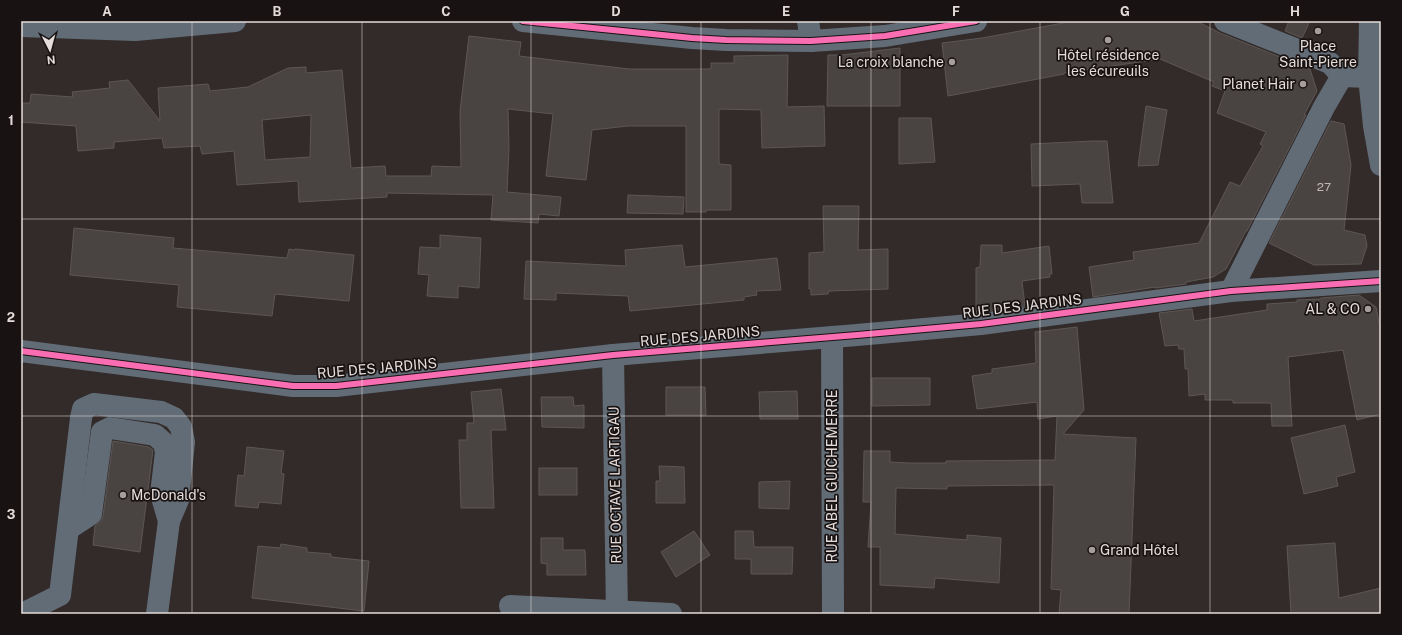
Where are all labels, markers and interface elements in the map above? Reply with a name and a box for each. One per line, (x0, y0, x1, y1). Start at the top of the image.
text: A (102, 4, 112, 19)
text: B (273, 4, 282, 19)
text: C (441, 4, 451, 19)
text: D (611, 4, 621, 19)
text: E (782, 4, 790, 19)
text: F (952, 4, 960, 19)
text: G (1120, 4, 1130, 19)
text: H (1290, 4, 1300, 19)
marker: Place Saint-Pierre (1313, 26, 1323, 36)
north arrow (30, 30, 70, 70)
marker: Hôtel résidence les écureuils (1103, 35, 1113, 45)
place label: Place Saint-Pierre (1279, 38, 1357, 70)
place label: Hôtel résidence les écureuils (1057, 47, 1159, 79)
text: N (46, 54, 56, 66)
place label: La croix blanche (838, 54, 944, 70)
marker: La croix blanche (947, 57, 957, 67)
place label: Planet Hair (1222, 76, 1295, 92)
marker: Planet Hair (1298, 79, 1308, 89)
text: 1 (8, 113, 14, 128)
house number: 27 (1317, 180, 1331, 194)
street label: RUE DES JARDINS (961, 291, 1083, 321)
place label: AL & CO (1305, 301, 1360, 317)
marker: AL & CO (1363, 304, 1373, 314)
text: 2 (7, 310, 15, 325)
street label: RUE DES JARDINS (639, 323, 761, 349)
street label: RUE DES JARDINS (316, 355, 438, 381)
street label: RUE ABEL GUICHEMERRE (824, 390, 840, 562)
street label: RUE OCTAVE LARTIGAU (606, 406, 624, 564)
place label: McDonald's (131, 487, 206, 503)
marker: McDonald's (118, 490, 128, 500)
text: 3 (7, 507, 16, 522)
place label: Grand Hôtel (1100, 542, 1179, 558)
marker: Grand Hôtel (1087, 545, 1097, 555)

